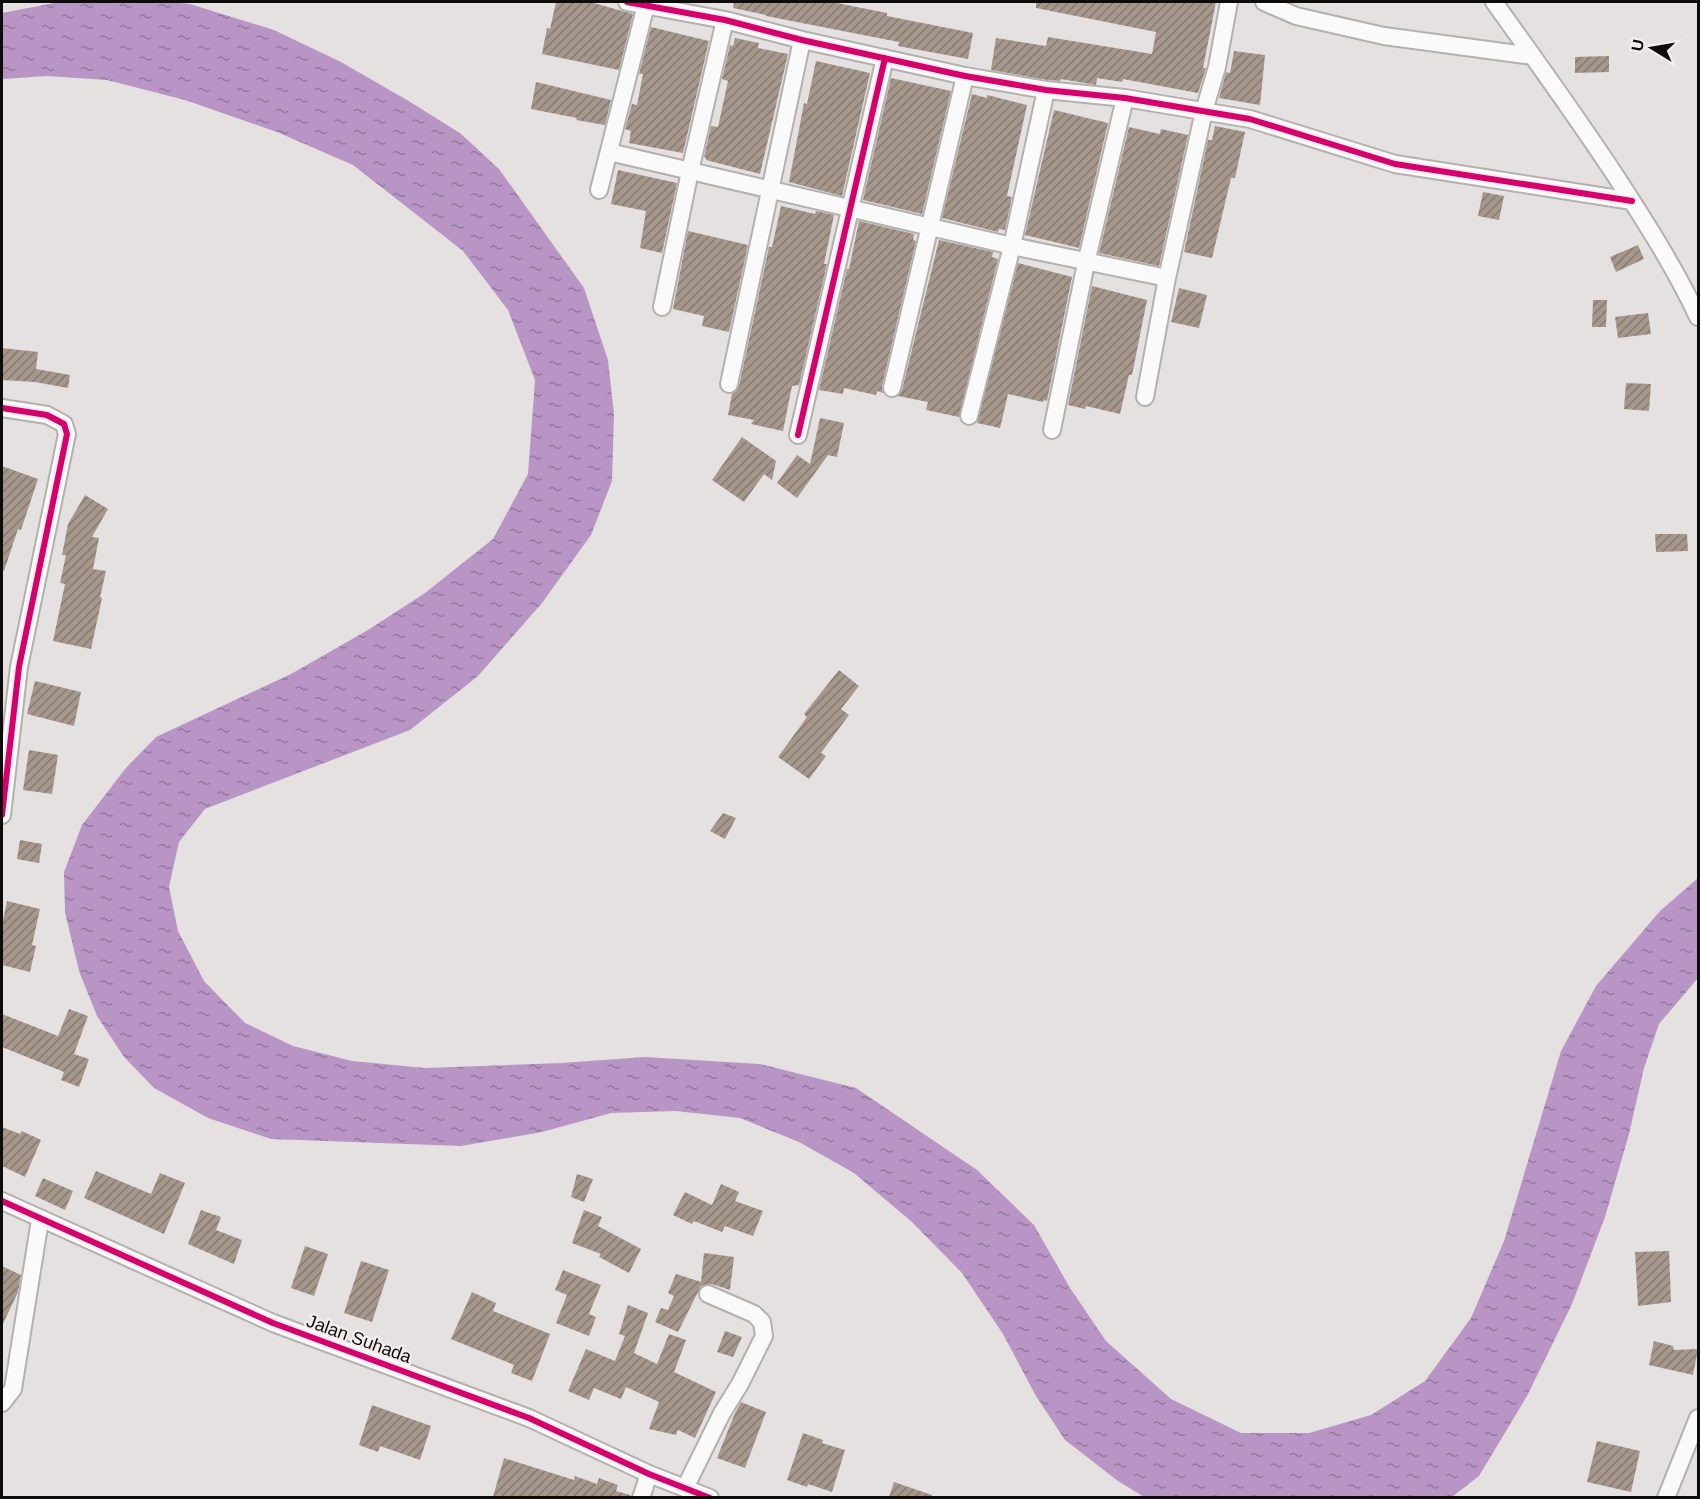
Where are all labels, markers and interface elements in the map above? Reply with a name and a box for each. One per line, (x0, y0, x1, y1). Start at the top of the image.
north arrow (1622, 18, 1682, 78)
text: U (1628, 38, 1647, 53)
street label: Jalan Suhada (304, 1311, 415, 1368)

